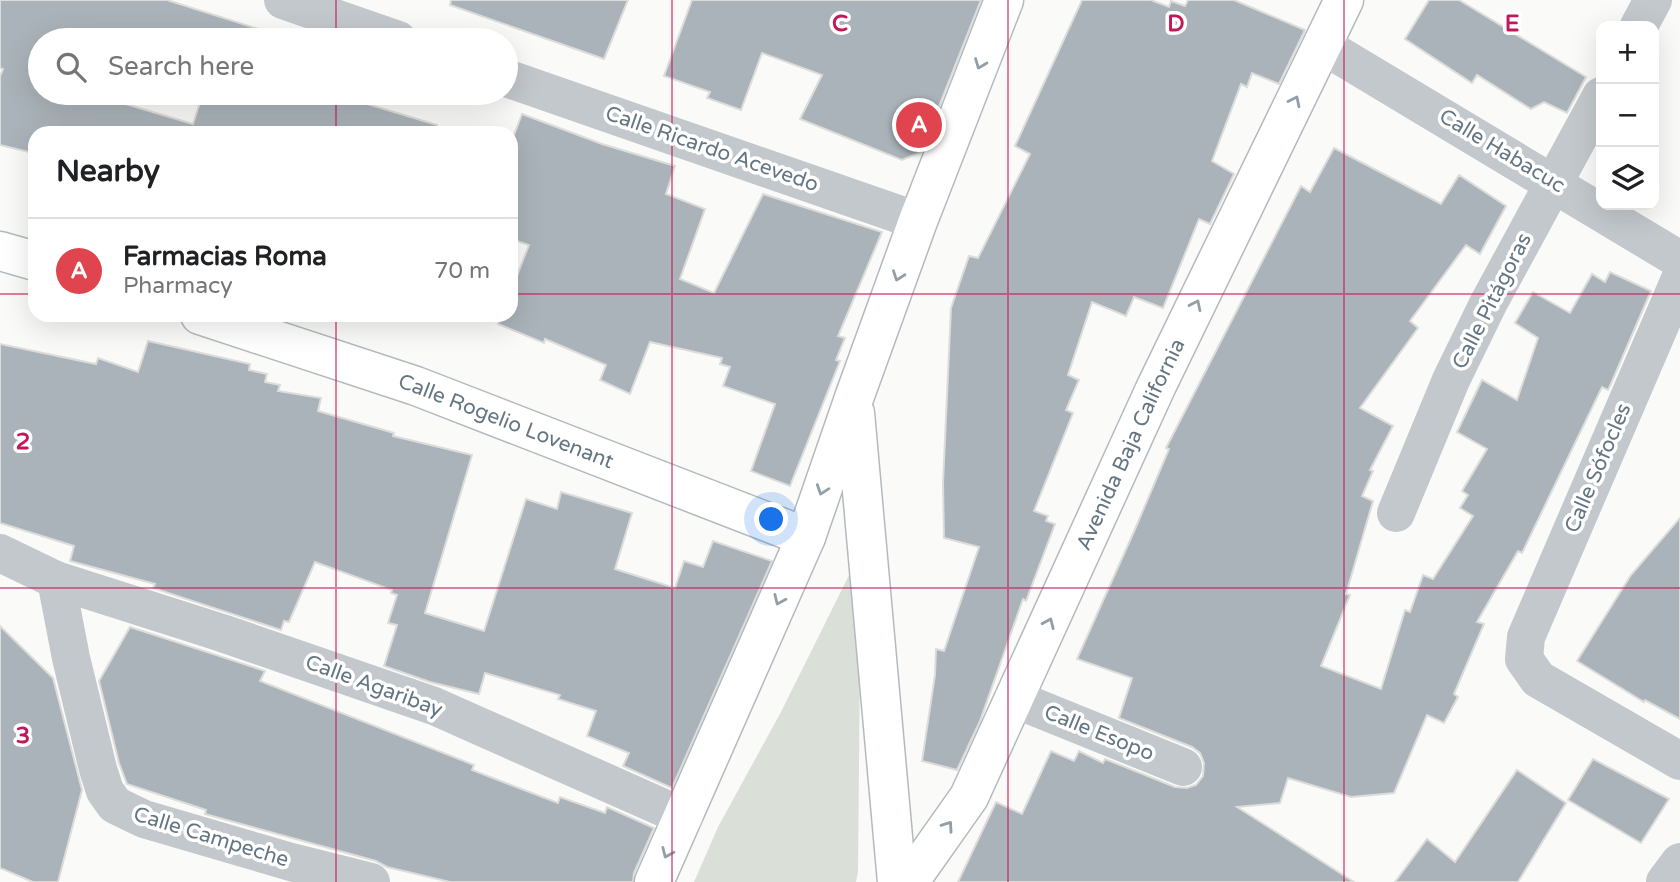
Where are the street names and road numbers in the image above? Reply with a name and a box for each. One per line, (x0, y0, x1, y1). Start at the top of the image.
street label: Calle Ricardo Acevedo (602, 101, 822, 197)
street label: Calle Habacuc (1435, 104, 1569, 198)
street label: Calle Pitágoras (1447, 229, 1537, 373)
street label: Avenida Baja California (1071, 334, 1190, 554)
street label: Calle Rogelio Lovenant (395, 369, 617, 474)
street label: Calle Sófocles (1559, 399, 1637, 537)
street label: Calle Agaribay (302, 650, 446, 722)
street label: Calle Esopo (1040, 700, 1158, 766)
street label: Calle Campeche (130, 802, 292, 873)

